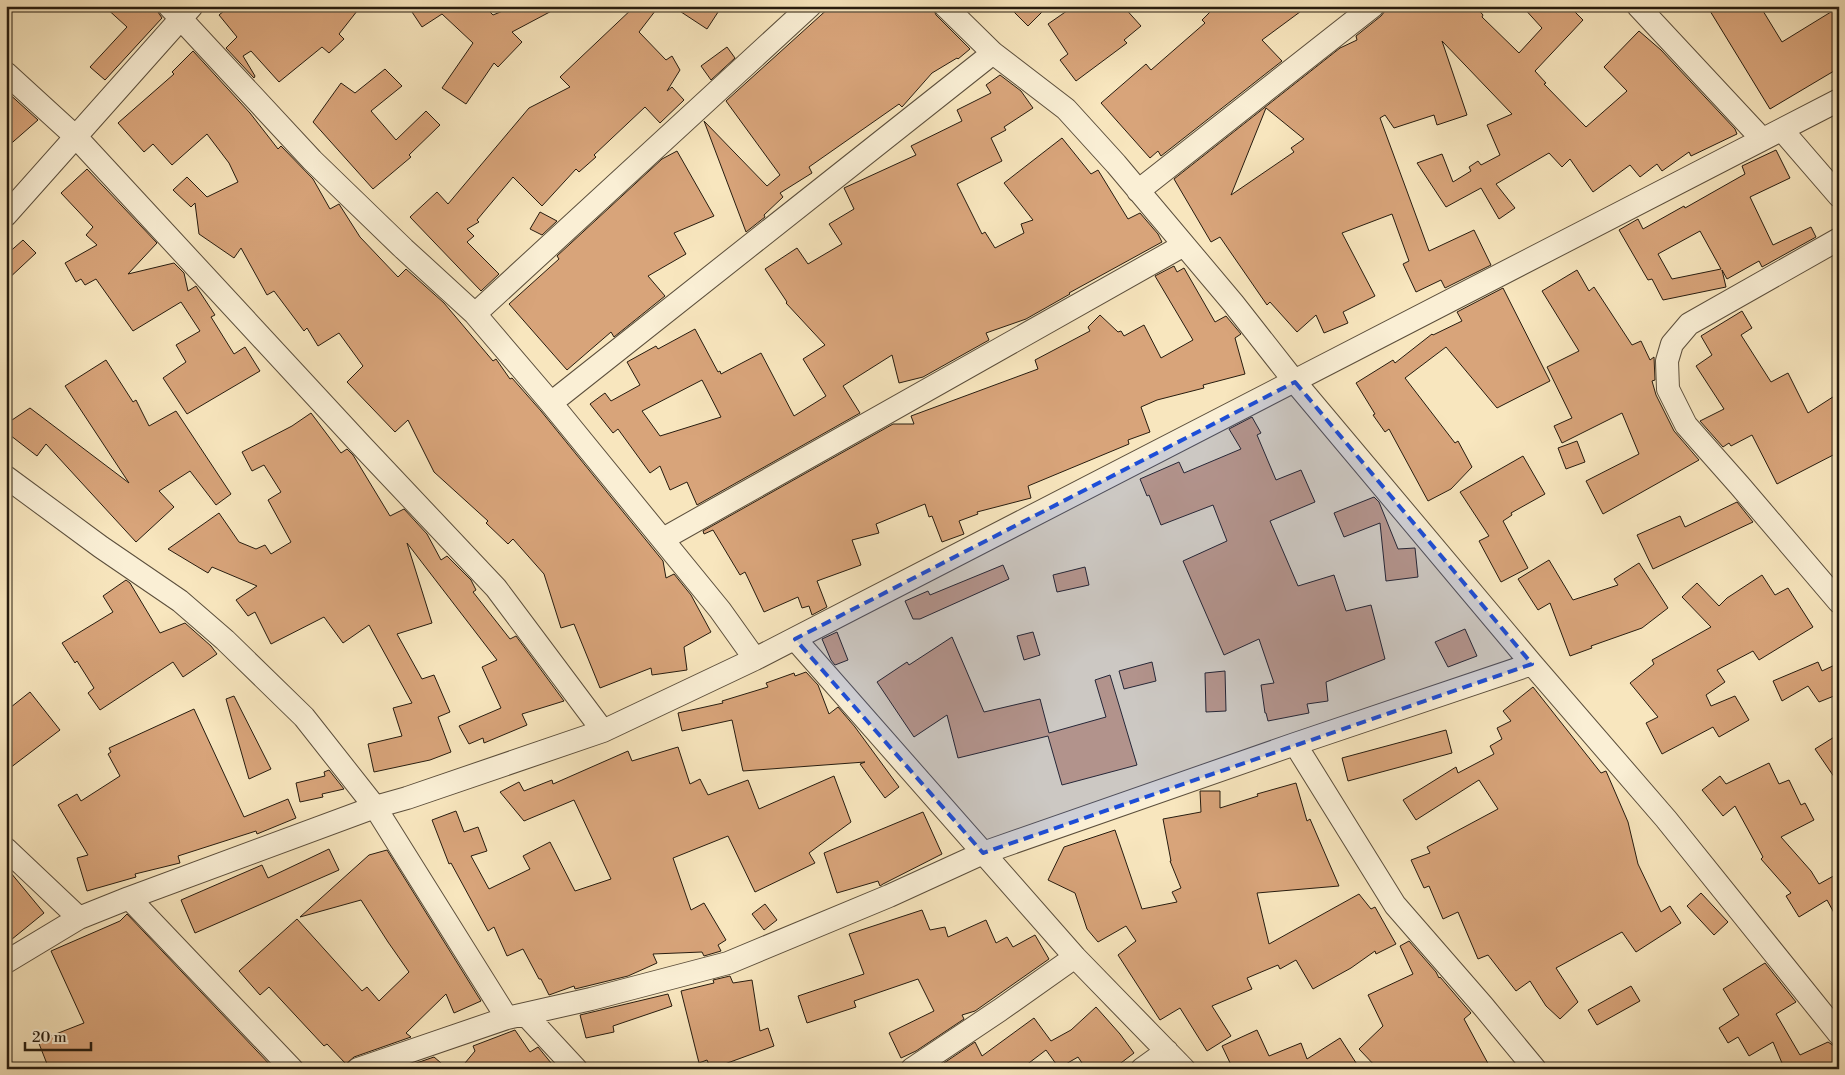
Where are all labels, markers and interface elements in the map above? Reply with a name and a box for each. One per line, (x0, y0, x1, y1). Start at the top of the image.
scale bar (25, 1020, 91, 1052)
text: 20 m (32, 1028, 67, 1047)

